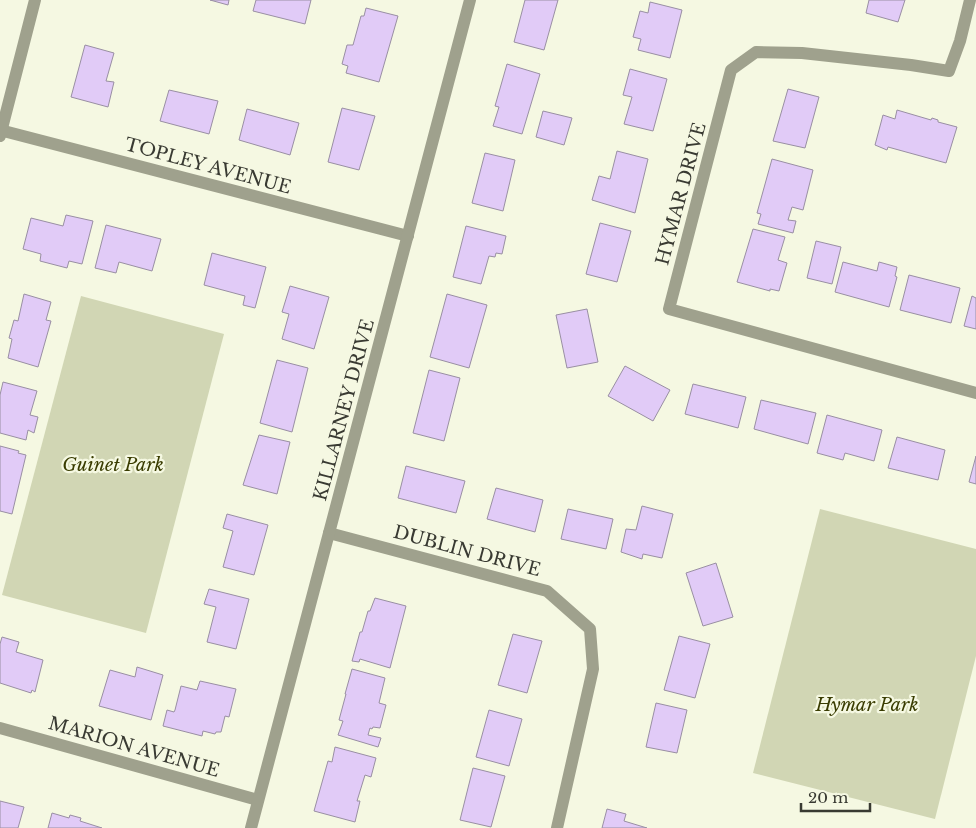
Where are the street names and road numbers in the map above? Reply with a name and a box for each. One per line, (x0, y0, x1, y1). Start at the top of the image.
street label: HYMAR DRIVE (651, 120, 711, 268)
street label: TOPLEY AVENUE (123, 133, 293, 199)
street label: KILLARNEY DRIVE (309, 317, 379, 503)
street label: DUBLIN DRIVE (391, 521, 543, 581)
street label: MARION AVENUE (46, 712, 222, 782)

